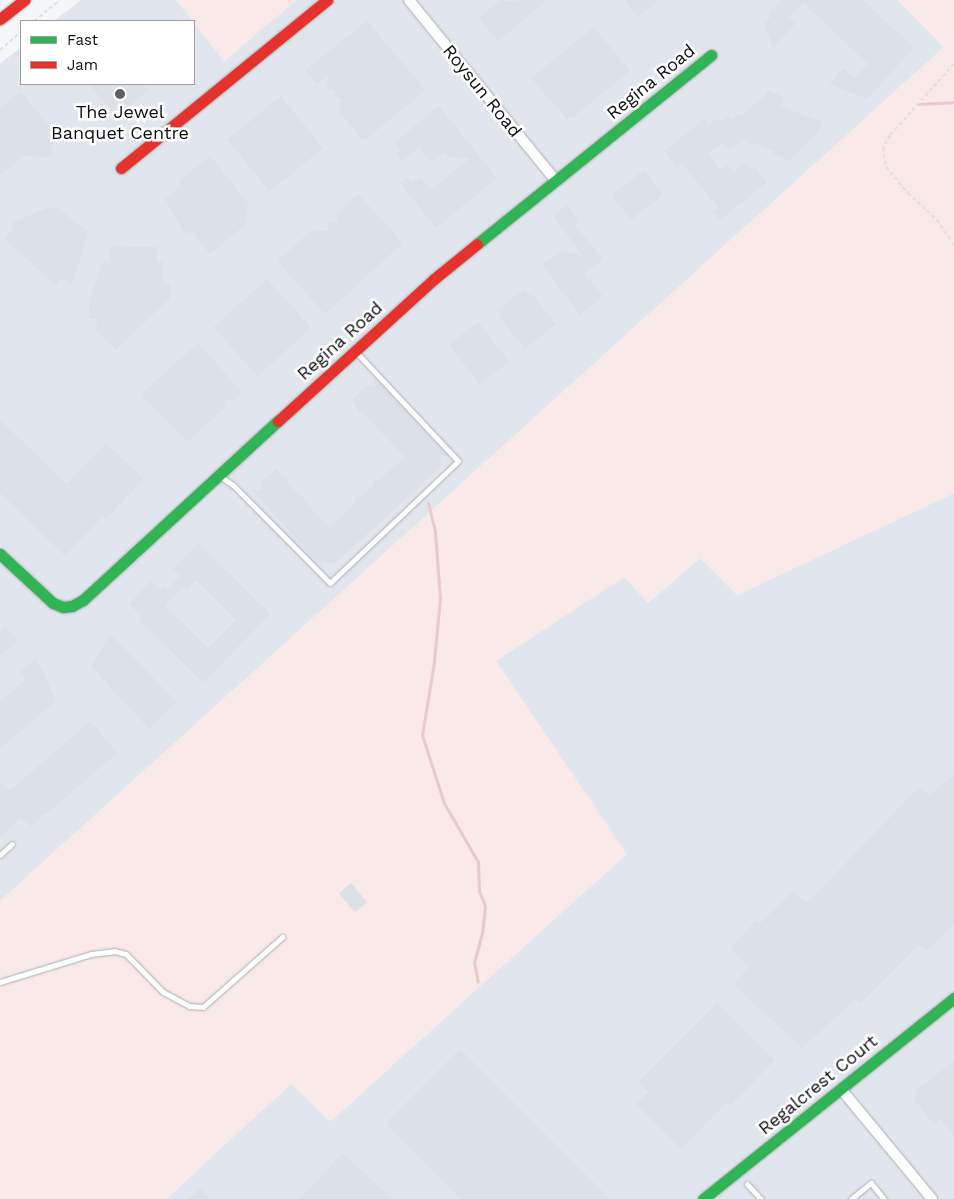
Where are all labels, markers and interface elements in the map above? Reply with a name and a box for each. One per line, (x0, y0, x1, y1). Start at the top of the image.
legend (20, 20, 195, 85)
text: Fast (67, 31, 98, 49)
street label: Roysun Road (438, 40, 526, 142)
street label: Regina Road (602, 40, 700, 124)
text: Jam (67, 56, 98, 74)
marker: The Jewel Banquet Centre (114, 88, 126, 100)
place label: The Jewel Banquet Centre (51, 102, 189, 144)
street label: Regina Road (293, 297, 387, 385)
street label: Regalcrest Court (754, 1030, 882, 1140)

